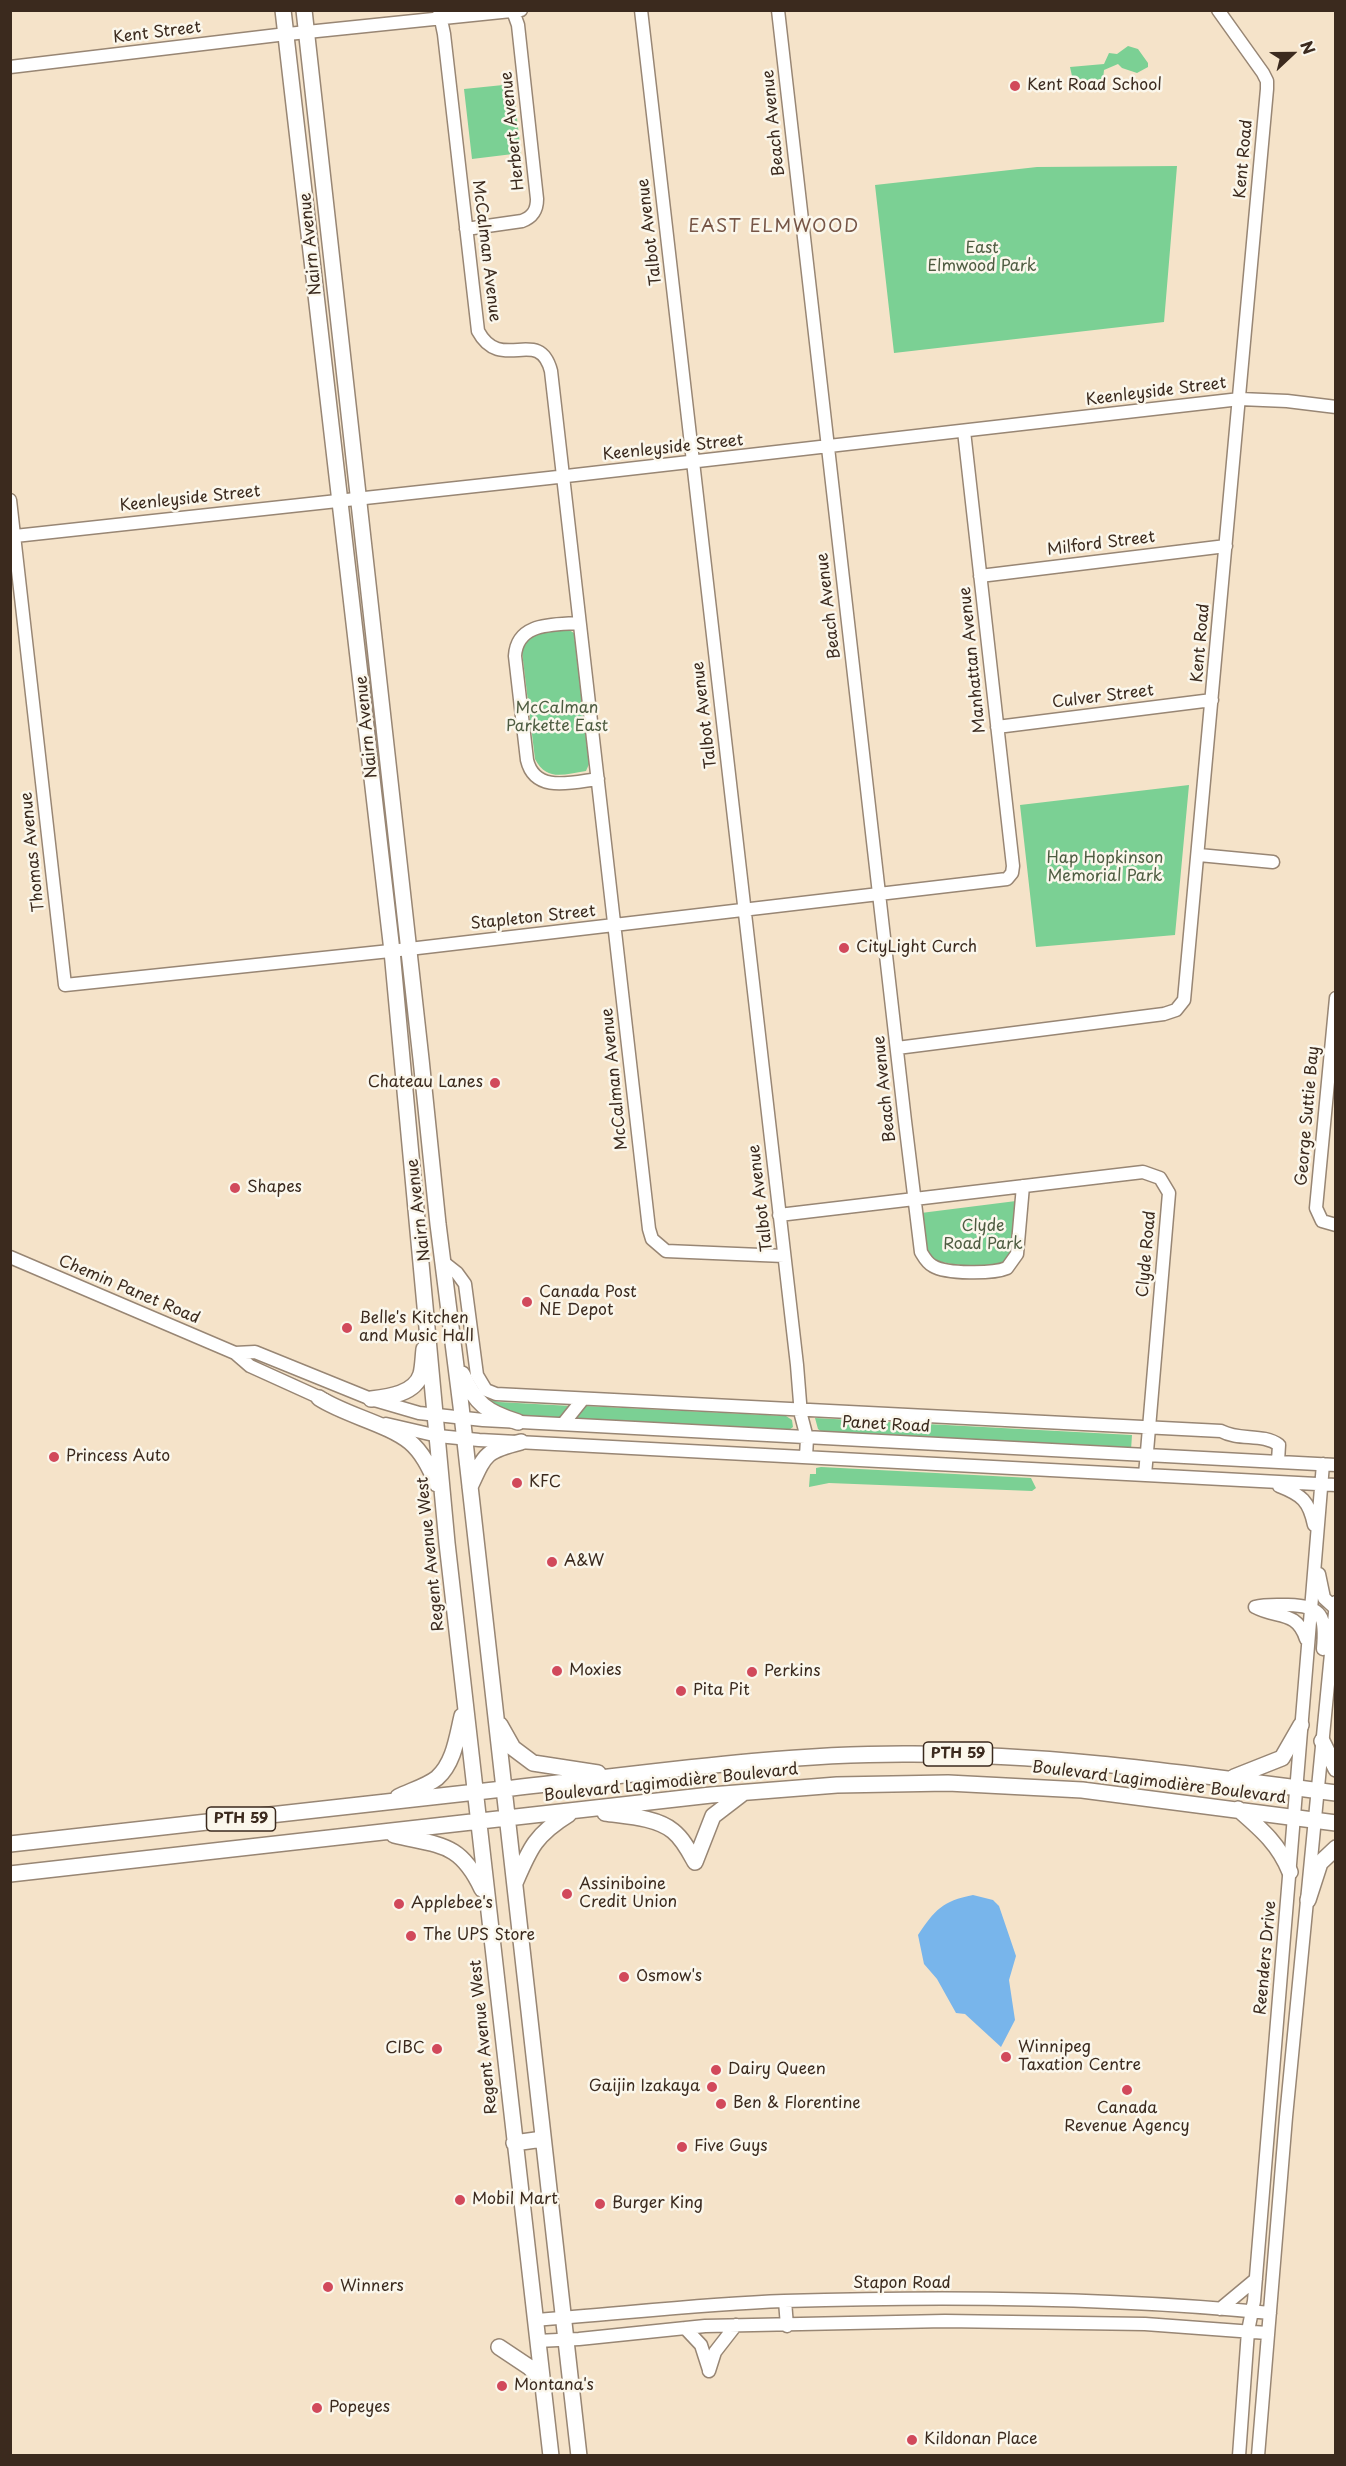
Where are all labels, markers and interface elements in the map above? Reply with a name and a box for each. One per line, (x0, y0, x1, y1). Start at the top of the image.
street label: Kent Street (112, 18, 202, 48)
north arrow (1262, 24, 1322, 84)
text: N (1295, 37, 1322, 58)
street label: Beach Avenue (759, 69, 789, 177)
street label: Herbert Avenue (497, 71, 529, 191)
place label: Kent Road School (1027, 76, 1162, 96)
marker: Kent Road School (1008, 79, 1022, 93)
street label: Kent Road (1231, 119, 1257, 199)
street label: Talbot Avenue (634, 177, 666, 287)
street label: McCalman Avenue (468, 179, 504, 323)
street label: Nairn Avenue (296, 192, 326, 296)
district label: EAST ELMWOOD (687, 216, 861, 238)
park label: East Elmwood Park (927, 239, 1037, 277)
street label: Keenleyside Street (1085, 374, 1227, 410)
street label: Keenleyside Street (602, 431, 744, 465)
street label: Keenleyside Street (119, 482, 261, 516)
street label: Milford Street (1046, 528, 1156, 560)
street label: Beach Avenue (813, 552, 845, 660)
street label: Manhattan Avenue (956, 586, 990, 734)
street label: Kent Road (1188, 603, 1214, 683)
street label: Talbot Avenue (689, 660, 721, 770)
street label: Nairn Avenue (352, 675, 382, 779)
street label: Culver Street (1051, 681, 1155, 713)
park label: McCalman Parkette East (506, 699, 608, 737)
street label: Thomas Avenue (17, 791, 49, 913)
park label: Hap Hopkinson Memorial Park (1047, 849, 1163, 887)
street label: Stapleton Street (470, 902, 596, 934)
place label: CityLight Curch (856, 938, 977, 958)
marker: CityLight Curch (837, 941, 851, 955)
street label: McCalman Avenue (598, 1007, 632, 1151)
street label: Beach Avenue (870, 1035, 900, 1143)
street label: George Suttie Bay (1292, 1045, 1324, 1187)
place label: Chateau Lanes (368, 1073, 483, 1093)
marker: Chateau Lanes (488, 1076, 502, 1090)
street label: Talbot Avenue (745, 1143, 777, 1253)
street label: Nairn Avenue (403, 1158, 435, 1262)
place label: Shapes (247, 1178, 302, 1198)
marker: Shapes (228, 1181, 242, 1195)
street label: Clyde Road (1134, 1210, 1160, 1298)
park label: Clyde Road Park (943, 1217, 1023, 1255)
street label: Chemin Panet Road (56, 1252, 202, 1328)
place label: Canada Post NE Depot (539, 1283, 637, 1321)
marker: Canada Post NE Depot (520, 1295, 534, 1309)
place label: Belle's Kitchen and Music Hall (359, 1309, 474, 1347)
marker: Belle's Kitchen and Music Hall (340, 1321, 354, 1335)
street label: Panet Road (841, 1413, 931, 1437)
place label: Princess Auto (66, 1447, 170, 1467)
marker: Princess Auto (47, 1450, 61, 1464)
place label: KFC (529, 1473, 561, 1493)
street label: Regent Avenue West (413, 1476, 449, 1632)
marker: KFC (510, 1476, 524, 1490)
place label: A&W (564, 1552, 604, 1572)
marker: A&W (545, 1555, 559, 1569)
place label: Moxies (569, 1661, 622, 1681)
place label: Perkins (764, 1662, 820, 1682)
marker: Moxies (550, 1664, 564, 1678)
marker: Perkins (745, 1665, 759, 1679)
place label: Pita Pit (693, 1681, 750, 1701)
marker: Pita Pit (674, 1684, 688, 1698)
road number: PTH 59 (924, 1742, 992, 1766)
street label: Boulevard Lagimodière Boulevard (1031, 1758, 1287, 1808)
street label: Boulevard Lagimodière Boulevard (543, 1760, 799, 1806)
road number: PTH 59 (206, 1807, 276, 1831)
place label: Assiniboine Credit Union (579, 1875, 677, 1913)
marker: Assiniboine Credit Union (560, 1887, 574, 1901)
place label: Applebee's (411, 1894, 493, 1914)
marker: Applebee's (392, 1897, 406, 1911)
street label: Reenders Drive (1251, 1900, 1281, 2016)
place label: The UPS Store (423, 1926, 535, 1946)
marker: The UPS Store (404, 1929, 418, 1943)
street label: Regent Avenue West (466, 1959, 502, 2115)
place label: Osmow's (636, 1967, 702, 1987)
marker: Osmow's (617, 1970, 631, 1984)
place label: Winnipeg Taxation Centre (1018, 2038, 1141, 2076)
place label: CIBC (385, 2039, 425, 2059)
marker: CIBC (430, 2042, 444, 2056)
marker: Winnipeg Taxation Centre (999, 2050, 1013, 2064)
place label: Dairy Queen (728, 2060, 826, 2080)
marker: Dairy Queen (709, 2063, 723, 2077)
place label: Gaijin Izakaya (589, 2077, 700, 2097)
marker: Gaijin Izakaya (705, 2080, 719, 2094)
marker: Canada Revenue Agency (1120, 2083, 1134, 2097)
place label: Ben & Florentine (733, 2094, 861, 2114)
marker: Ben & Florentine (714, 2097, 728, 2111)
place label: Canada Revenue Agency (1064, 2099, 1190, 2137)
place label: Five Guys (694, 2137, 768, 2157)
marker: Five Guys (675, 2140, 689, 2154)
place label: Mobil Mart (472, 2190, 558, 2210)
marker: Mobil Mart (453, 2193, 467, 2207)
place label: Burger King (612, 2194, 703, 2214)
marker: Burger King (593, 2197, 607, 2211)
street label: Stapon Road (853, 2274, 951, 2294)
place label: Winners (340, 2277, 404, 2297)
marker: Winners (321, 2280, 335, 2294)
place label: Montana's (514, 2376, 594, 2396)
marker: Montana's (495, 2379, 509, 2393)
place label: Popeyes (329, 2398, 390, 2418)
marker: Popeyes (310, 2401, 324, 2415)
place label: Kildonan Place (924, 2430, 1037, 2450)
marker: Kildonan Place (905, 2433, 919, 2447)

